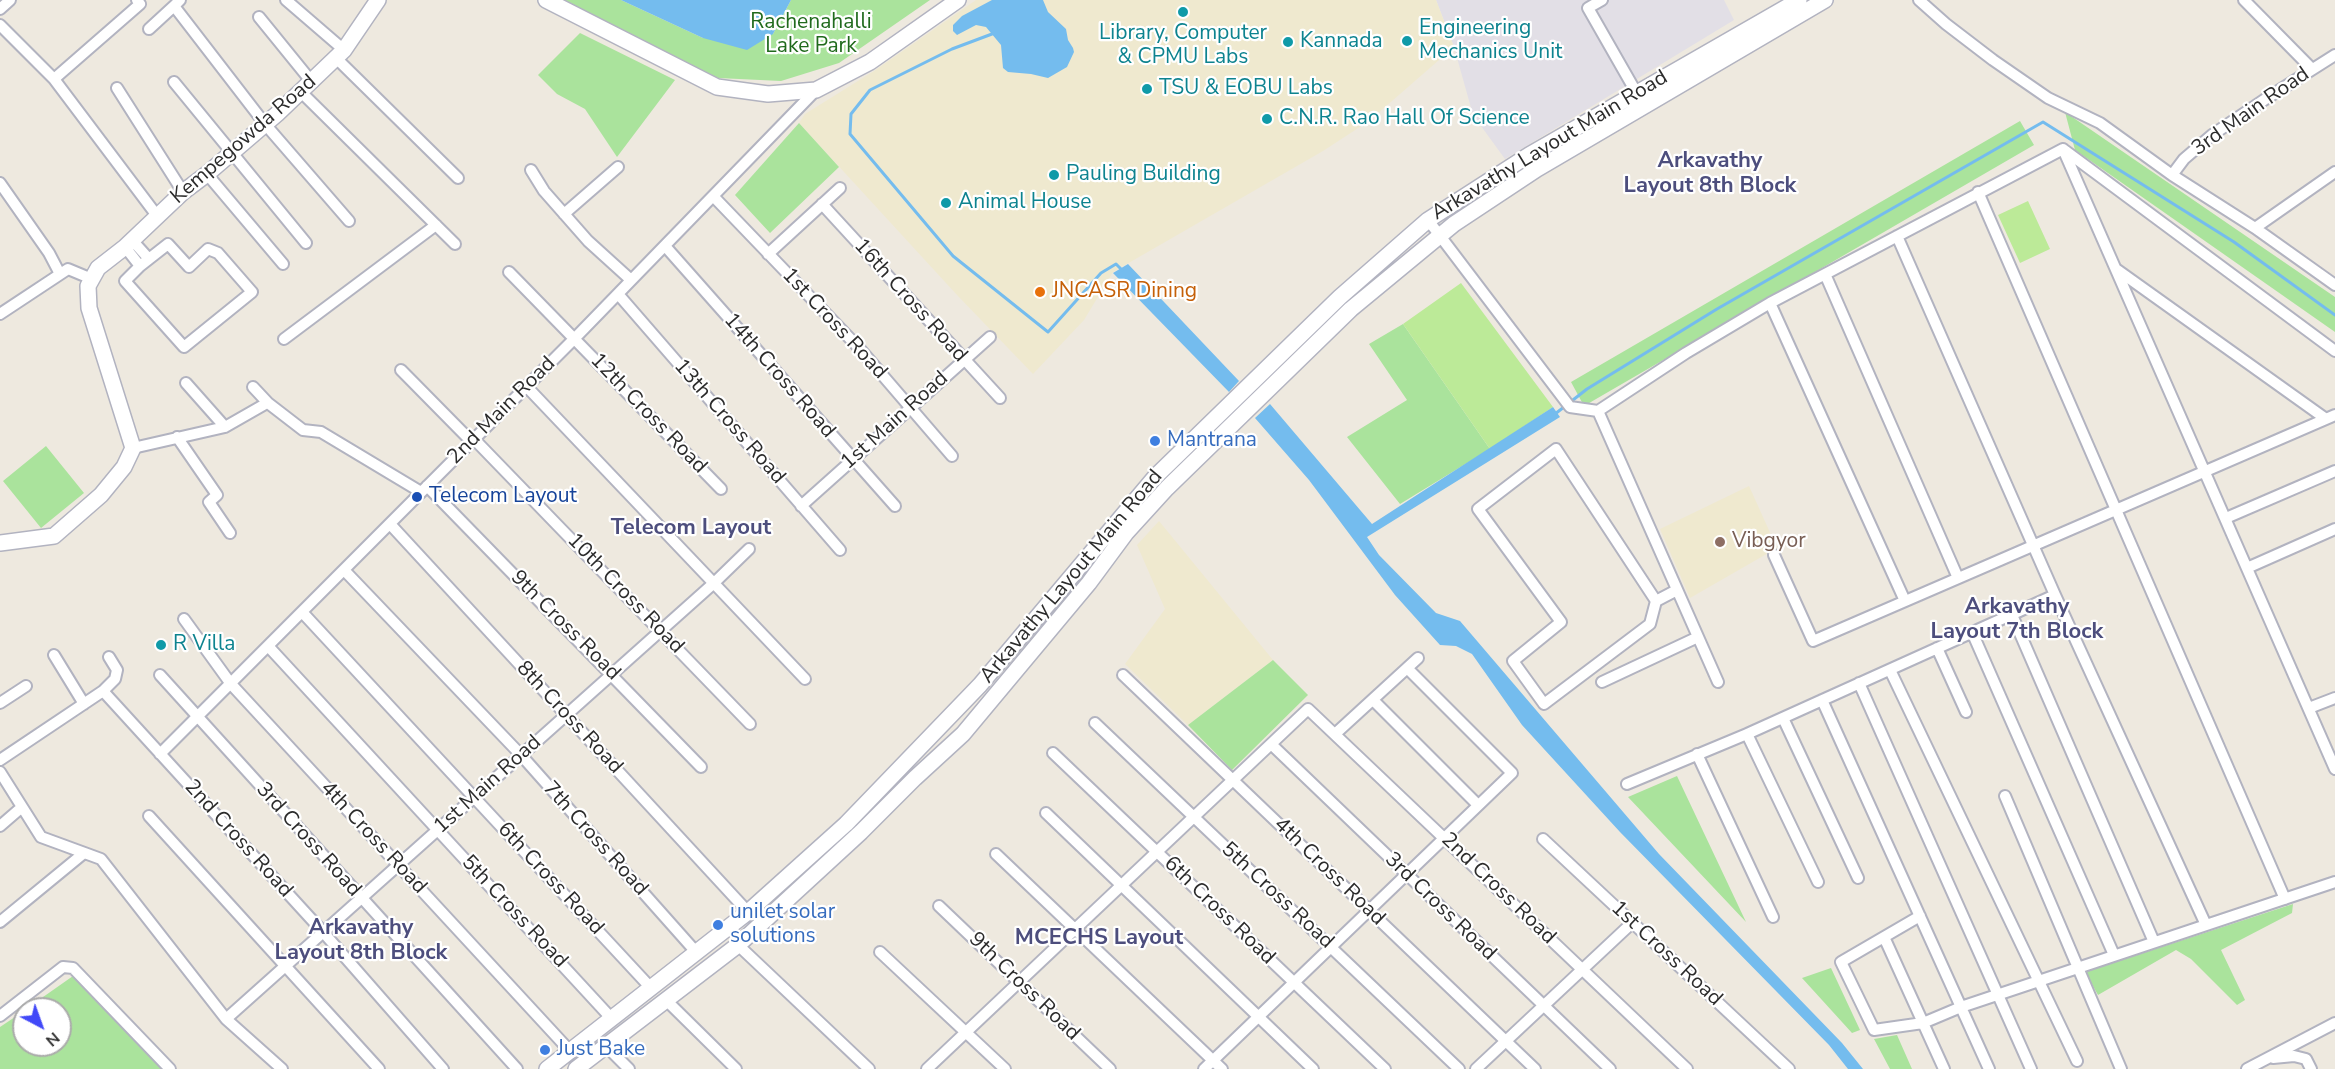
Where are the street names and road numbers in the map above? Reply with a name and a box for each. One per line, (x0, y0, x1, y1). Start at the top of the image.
street label: 3rd Main Road (2187, 62, 2315, 162)
street label: Arkavathy Layout Main Road (1427, 65, 1673, 227)
street label: Kempegowda Road (166, 70, 322, 210)
street label: 16th Cross Road (848, 234, 972, 368)
street label: 1st Cross Road (776, 263, 892, 385)
street label: 14th Cross Road (718, 308, 840, 444)
street label: 12th Cross Road (584, 349, 712, 479)
street label: 2nd Main Road (443, 352, 561, 470)
street label: 13th Cross Road (668, 354, 790, 490)
street label: 1st Main Road (836, 366, 954, 476)
street label: Arkavathy Layout Main Road (975, 465, 1169, 689)
street label: 10th Cross Road (561, 529, 689, 659)
street label: 9th Cross Road (505, 566, 625, 686)
street label: 8th Cross Road (510, 656, 628, 780)
street label: 1st Main Road (429, 730, 547, 840)
street label: 2nd Cross Road (179, 775, 297, 903)
street label: 4th Cross Road (314, 776, 432, 900)
street label: 7th Cross Road (537, 777, 653, 901)
street label: 3rd Cross Road (250, 778, 366, 902)
street label: 4th Cross Road (1268, 813, 1390, 931)
street label: 6th Cross Road (491, 817, 609, 941)
street label: 2nd Cross Road (1435, 828, 1561, 950)
street label: 5th Cross Road (1215, 837, 1339, 955)
street label: 3rd Cross Road (1379, 847, 1501, 967)
street label: 5th Cross Road (455, 850, 573, 974)
street label: 6th Cross Road (1158, 852, 1280, 970)
street label: 1st Cross Road (1605, 896, 1727, 1012)
street label: 9th Cross Road (963, 928, 1085, 1046)

